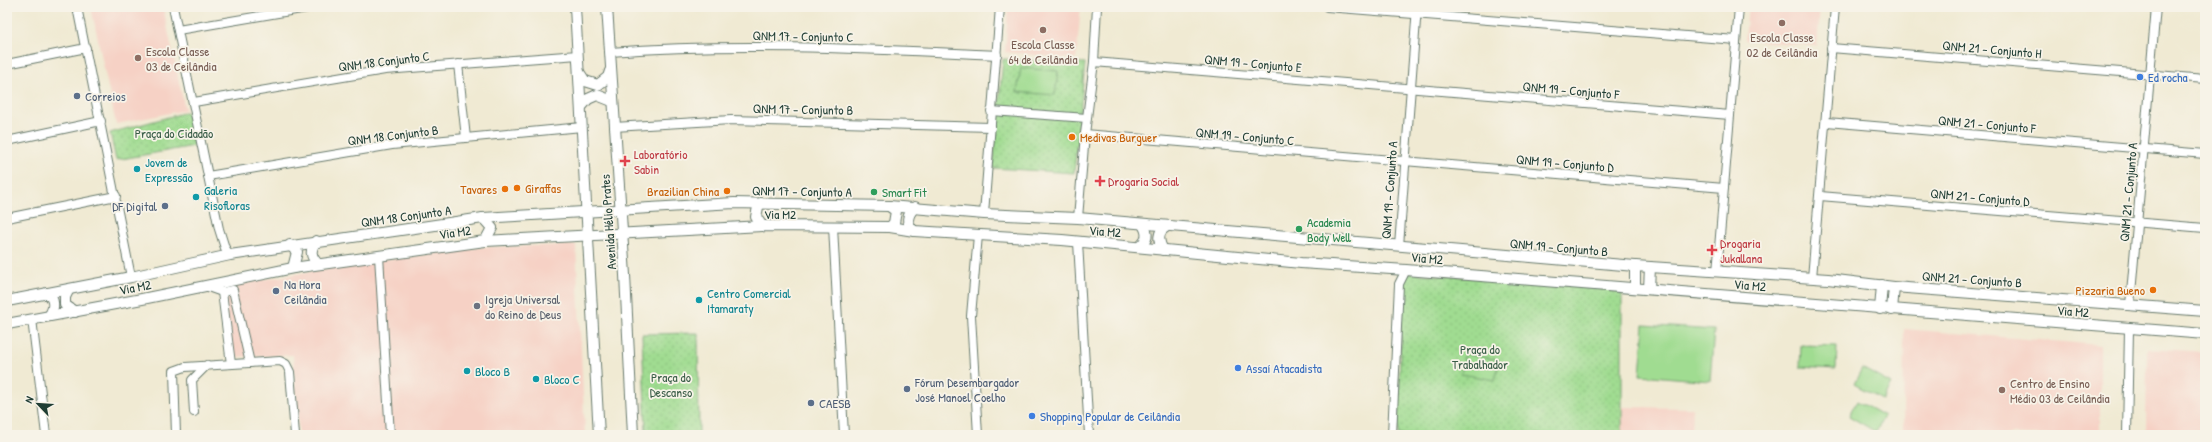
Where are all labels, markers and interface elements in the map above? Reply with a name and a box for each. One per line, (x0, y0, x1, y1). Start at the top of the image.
marker: Escola Classe 02 de Ceilândia (1777, 18, 1787, 28)
marker: Escola Classe 64 de Ceilândia (1038, 25, 1048, 35)
street label: QNM 17 - Conjunto C (752, 26, 854, 46)
place label: Escola Classe 02 de Ceilândia (1747, 28, 1817, 61)
place label: Escola Classe 64 de Ceilândia (1008, 35, 1078, 68)
street label: QNM 21 - Conjunto H (1942, 36, 2042, 62)
place label: Escola Classe 03 de Ceilândia (146, 42, 217, 75)
street label: QNM 18 Conjunto C (337, 46, 431, 76)
street label: QNM 19 - Conjunto E (1204, 50, 1303, 76)
marker: Escola Classe 03 de Ceilândia (133, 53, 143, 63)
place label: Ed rocha (2148, 68, 2188, 86)
marker: Ed rocha (2135, 72, 2145, 82)
street label: QNM 19 - Conjunto F (1522, 77, 1621, 103)
place label: Correios (85, 87, 126, 105)
marker: Correios (72, 91, 82, 101)
street label: QNM 17 - Conjunto B (753, 99, 854, 119)
street label: QNM 21 - Conjunto F (1937, 111, 2038, 137)
street label: QNM 18 Conjunto B (347, 120, 440, 149)
street label: QNM 19 - Conjunto C (1195, 123, 1295, 149)
park label: Praça do Cidadão (135, 124, 213, 142)
place label: Medivas Burguer (1080, 128, 1157, 146)
marker: Medivas Burguer (1067, 132, 1077, 142)
street label: QNM 19 - Conjunto A (1377, 140, 1401, 240)
street label: QNM 21 - Conjunto A (2115, 141, 2141, 242)
place label: Laboratório Sabin (634, 145, 688, 178)
street label: QNM 19 - Conjunto D (1515, 150, 1615, 176)
place label: Jovem de Expressão (145, 153, 193, 186)
marker: Laboratório Sabin (619, 155, 631, 167)
marker: Jovem de Expressão (132, 164, 142, 174)
place label: Drogaria Social (1108, 172, 1180, 190)
street label: Avenida Hélio Prates (596, 174, 620, 270)
marker: Drogaria Social (1095, 176, 1105, 186)
place label: Giraffas (525, 179, 561, 197)
place label: Tavares (460, 180, 497, 198)
place label: Galeria Risofloras (204, 181, 250, 214)
street label: QNM 17 - Conjunto A (752, 181, 853, 201)
place label: Brazilian China (647, 182, 719, 200)
marker: Giraffas (512, 183, 522, 193)
place label: Smart Fit (882, 183, 927, 201)
marker: Tavares (500, 184, 510, 194)
street label: QNM 21 - Conjunto D (1930, 184, 2031, 210)
marker: Brazilian China (722, 186, 732, 196)
marker: Smart Fit (869, 187, 879, 197)
marker: Galeria Risofloras (191, 192, 201, 202)
place label: DF Digital (112, 197, 158, 215)
marker: DF Digital (160, 201, 170, 211)
street label: QNM 18 Conjunto A (360, 201, 453, 231)
street label: Via M2 (764, 205, 796, 223)
place label: Academia Body Well (1307, 213, 1352, 246)
street label: Via M2 (438, 221, 472, 243)
street label: Via M2 (1088, 221, 1122, 241)
marker: Academia Body Well (1294, 224, 1304, 234)
street label: QNM 19 - Conjunto B (1509, 234, 1609, 260)
place label: Drogaria Jukallana (1720, 234, 1762, 267)
marker: Drogaria Jukallana (1707, 245, 1717, 255)
street label: Via M2 (1410, 248, 1444, 268)
street label: QNM 21 - Conjunto B (1922, 267, 2023, 291)
street label: Via M2 (118, 275, 152, 299)
place label: Na Hora Ceilândia (284, 275, 327, 308)
street label: Via M2 (1733, 275, 1767, 295)
place label: Pizzaria Bueno (2076, 281, 2145, 299)
place label: Centro Comercial Itamaraty (707, 284, 791, 317)
marker: Pizzaria Bueno (2148, 285, 2158, 295)
marker: Na Hora Ceilândia (271, 286, 281, 296)
place label: Igreja Universal do Reino de Deus (485, 290, 561, 323)
marker: Centro Comercial Itamaraty (694, 295, 704, 305)
marker: Igreja Universal do Reino de Deus (472, 301, 482, 311)
street label: Via M2 (2056, 301, 2090, 321)
park label: Praça do Trabalhador (1452, 340, 1508, 373)
place label: Assaí Atacadista (1246, 359, 1322, 377)
place label: Bloco B (475, 362, 511, 380)
marker: Assaí Atacadista (1233, 363, 1243, 373)
marker: Bloco B (462, 366, 472, 376)
park label: Praça do Descanso (650, 368, 692, 401)
place label: Bloco C (544, 370, 580, 388)
place label: Fórum Desembargador José Manoel Coelho (914, 373, 1019, 406)
marker: Bloco C (531, 374, 541, 384)
place label: Centro de Ensino Médio 03 de Ceilândia (2010, 374, 2110, 407)
north arrow (18, 384, 58, 424)
marker: Fórum Desembargador José Manoel Coelho (902, 384, 912, 394)
marker: Centro de Ensino Médio 03 de Ceilândia (1997, 385, 2007, 395)
text: N (21, 394, 37, 405)
place label: CAESB (819, 394, 851, 412)
marker: CAESB (806, 398, 816, 408)
place label: Shopping Popular de Ceilândia (1040, 407, 1180, 425)
marker: Shopping Popular de Ceilândia (1027, 411, 1037, 421)

